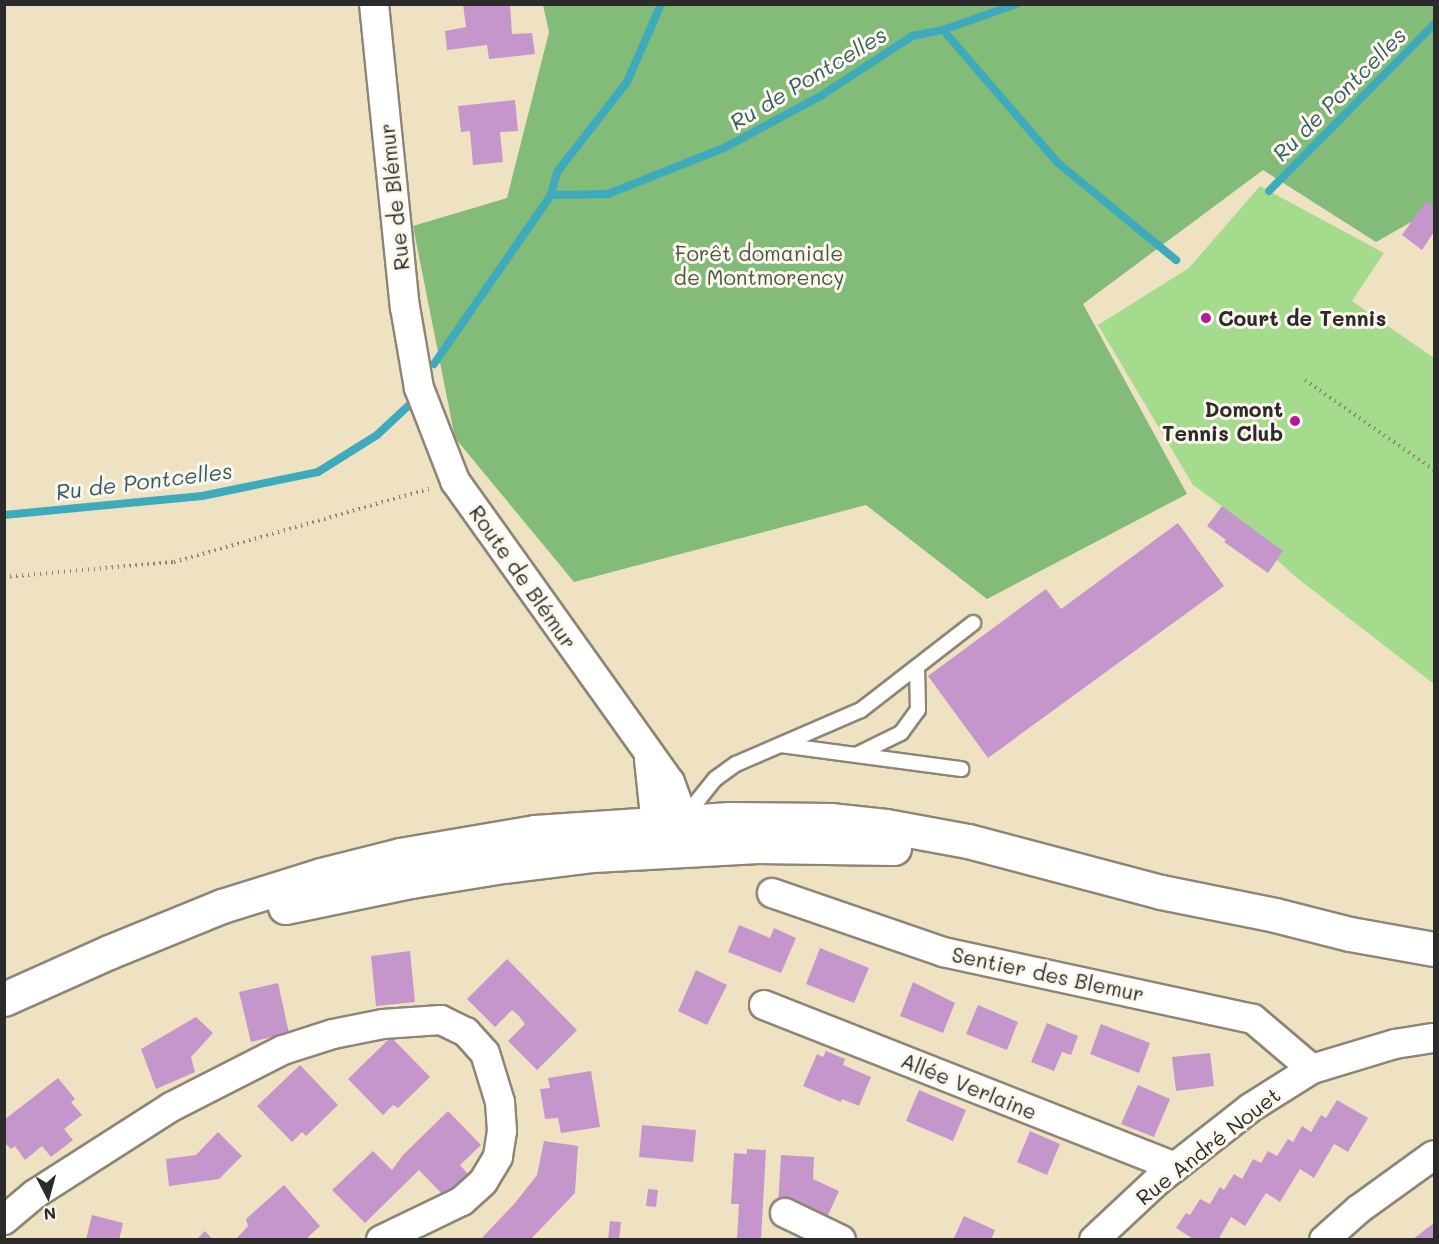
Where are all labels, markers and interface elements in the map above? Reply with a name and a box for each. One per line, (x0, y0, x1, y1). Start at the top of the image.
water label: Ru de Pontcelles (725, 21, 891, 135)
water label: Ru de Pontcelles (1267, 22, 1411, 166)
street label: Rue de Blémur (374, 122, 414, 272)
park label: Forêt domaniale de Montmorency (674, 240, 844, 290)
place label: Court de Tennis (1218, 305, 1386, 331)
marker: Court de Tennis (1199, 311, 1213, 325)
place label: Domont Tennis Club (1162, 396, 1283, 446)
marker: Domont Tennis Club (1288, 414, 1302, 428)
water label: Ru de Pontcelles (54, 457, 234, 505)
street label: Route de Blémur (464, 500, 582, 654)
street label: Sentier des Blemur (950, 941, 1146, 1007)
street label: Allée Verlaine (897, 1047, 1041, 1125)
street label: Rue André Nouet (1131, 1082, 1285, 1210)
north arrow (18, 1166, 78, 1226)
text: N (43, 1203, 57, 1225)

